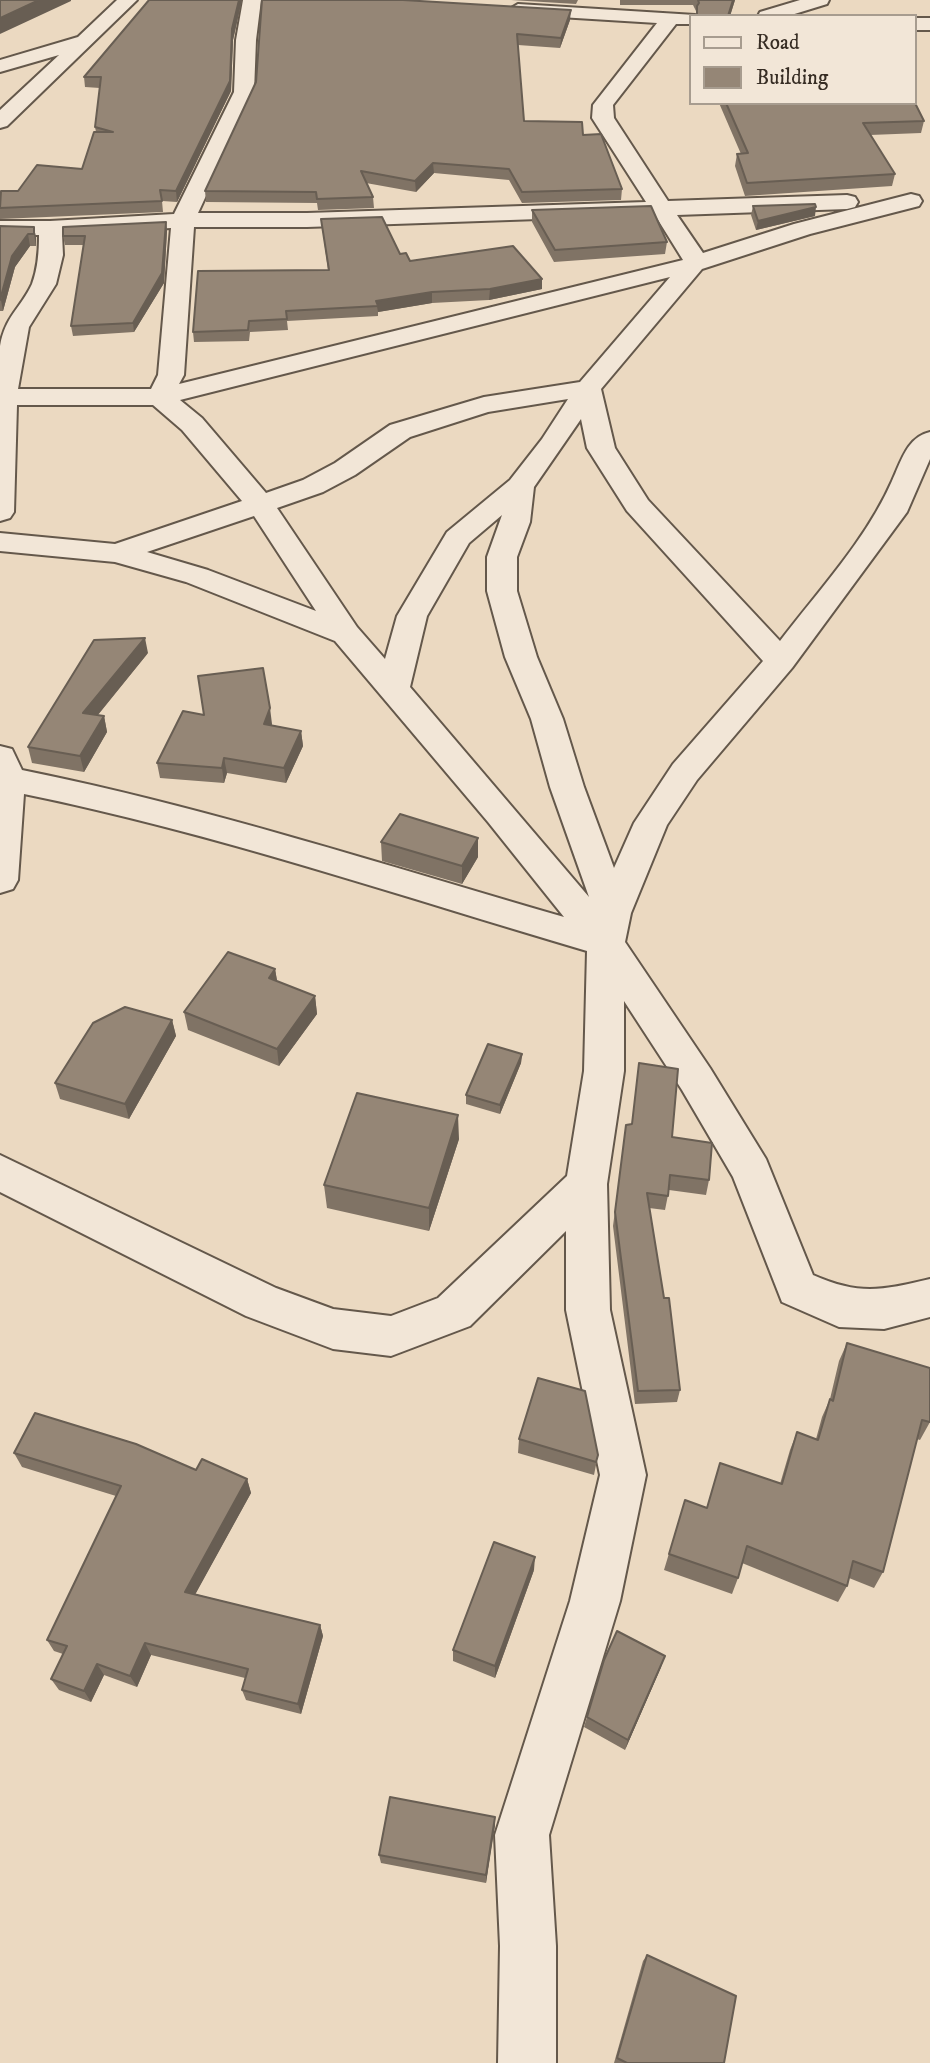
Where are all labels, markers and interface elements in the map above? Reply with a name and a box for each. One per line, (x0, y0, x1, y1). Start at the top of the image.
legend (688, 14, 916, 105)
text: Road (756, 30, 800, 56)
text: Building (756, 65, 828, 91)

